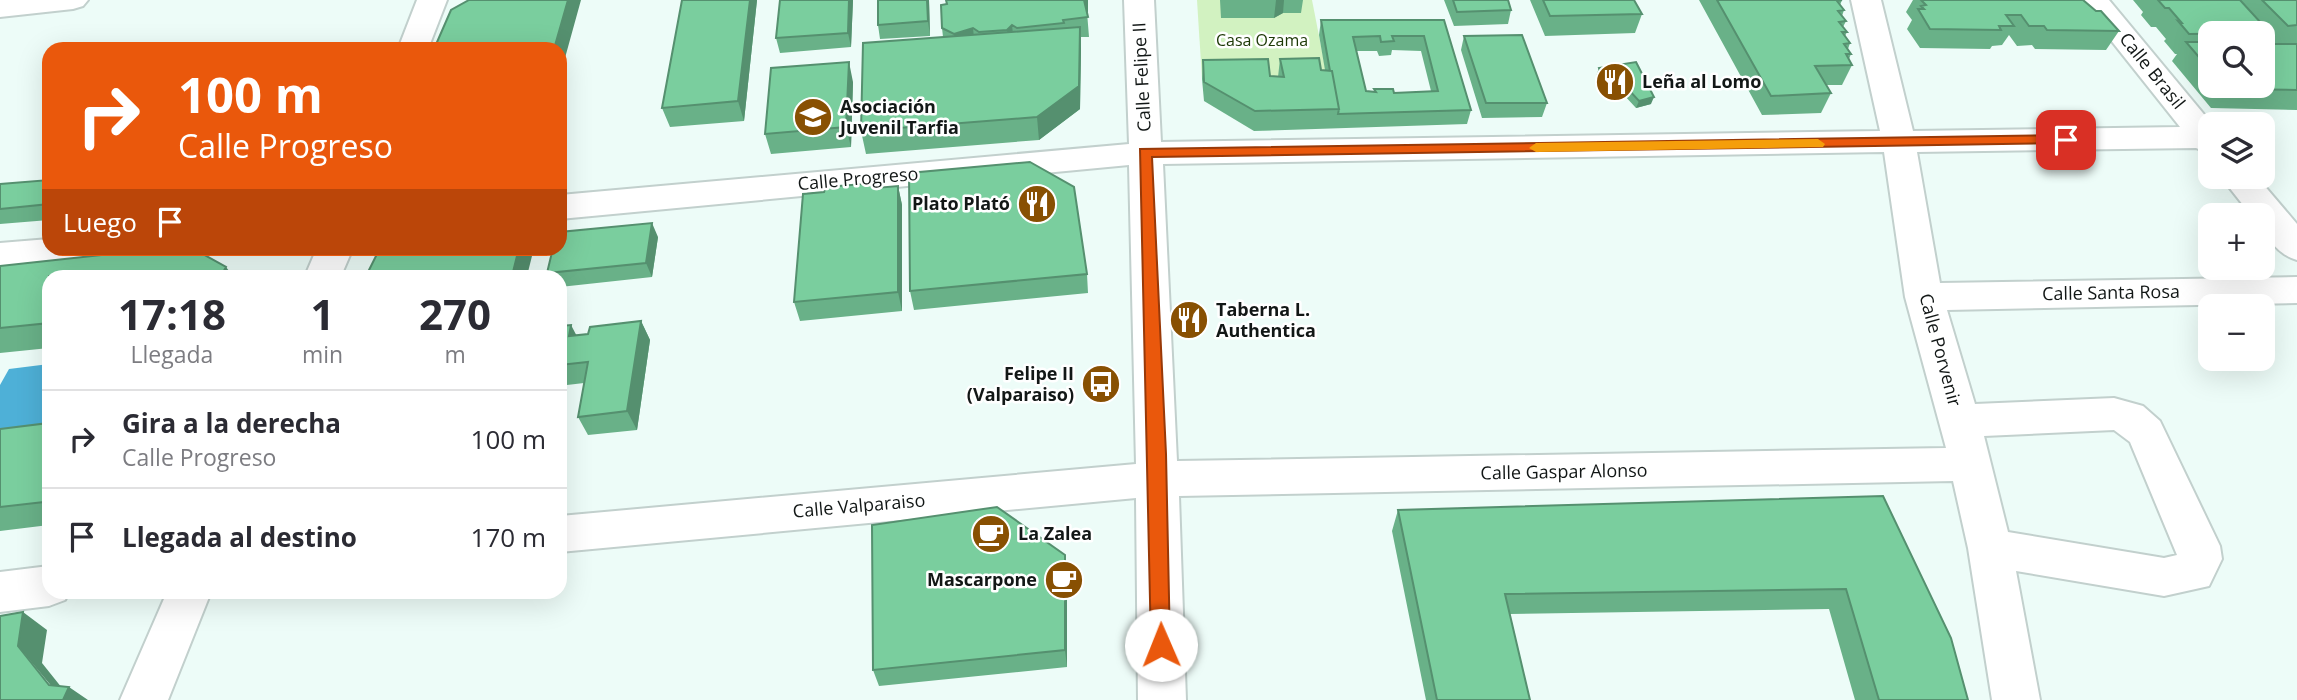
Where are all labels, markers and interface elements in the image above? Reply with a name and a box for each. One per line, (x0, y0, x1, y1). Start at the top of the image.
map controls (2198, 21, 2275, 371)
button: search (2198, 21, 2275, 98)
street label: Calle Felipe II (1126, 22, 1156, 132)
street label: Calle Brasil (2115, 27, 2191, 114)
park label: Casa Ozama (1216, 29, 1308, 51)
text: 100 m (178, 61, 323, 127)
restaurant icon: Leña al Lomo (1594, 61, 1636, 103)
place label: Leña al Lomo (1642, 69, 1761, 93)
icon: right (63, 70, 154, 161)
place label: Asociación Juvenil Tarfia (838, 94, 959, 139)
school or university icon: Asociación Juvenil Tarfia (792, 96, 834, 138)
pin (2036, 110, 2096, 170)
button: layers (2198, 112, 2275, 189)
icon: arrive (2047, 121, 2085, 159)
text: Calle Progreso (178, 124, 393, 167)
street label: Calle Progreso (797, 161, 919, 195)
restaurant icon: Plato Plató (1016, 183, 1058, 225)
place label: Plato Plató (912, 191, 1010, 215)
icon: arrive (151, 203, 189, 241)
button: + (2198, 203, 2275, 280)
text: Luego (63, 204, 137, 240)
street label: Calle Santa Rosa (2042, 279, 2180, 305)
text: 17:18 (118, 285, 226, 342)
text: 1 (310, 285, 335, 342)
text: 270 (419, 285, 491, 342)
street label: Calle Porvenir (1914, 290, 1968, 410)
button: − (2198, 294, 2275, 371)
place label: Taberna L. Authentica (1216, 297, 1316, 342)
restaurant icon: Taberna L. Authentica (1168, 299, 1210, 341)
text: Llegada (131, 338, 213, 370)
text: min (302, 338, 343, 370)
text: m (444, 338, 466, 370)
place label: Felipe II (Valparaiso) (967, 361, 1074, 406)
bus stop icon: Felipe II (Valparaiso) (1080, 363, 1122, 405)
text: Gira a la derecha (122, 405, 341, 441)
icon: right (63, 420, 101, 458)
text: 100 m (471, 421, 546, 457)
text: Calle Progreso (122, 441, 276, 473)
street label: Calle Gaspar Alonso (1480, 458, 1648, 484)
street label: Calle Valparaiso (792, 487, 926, 523)
cafe icon: La Zalea (970, 513, 1012, 555)
icon: arrive (63, 518, 101, 556)
text: Llegada al destino (122, 519, 357, 555)
text: 170 m (471, 519, 546, 555)
place label: La Zalea (1018, 521, 1092, 545)
cafe icon: Mascarpone (1043, 559, 1085, 601)
place label: Mascarpone (927, 567, 1037, 591)
position arrow (1124, 608, 1198, 682)

